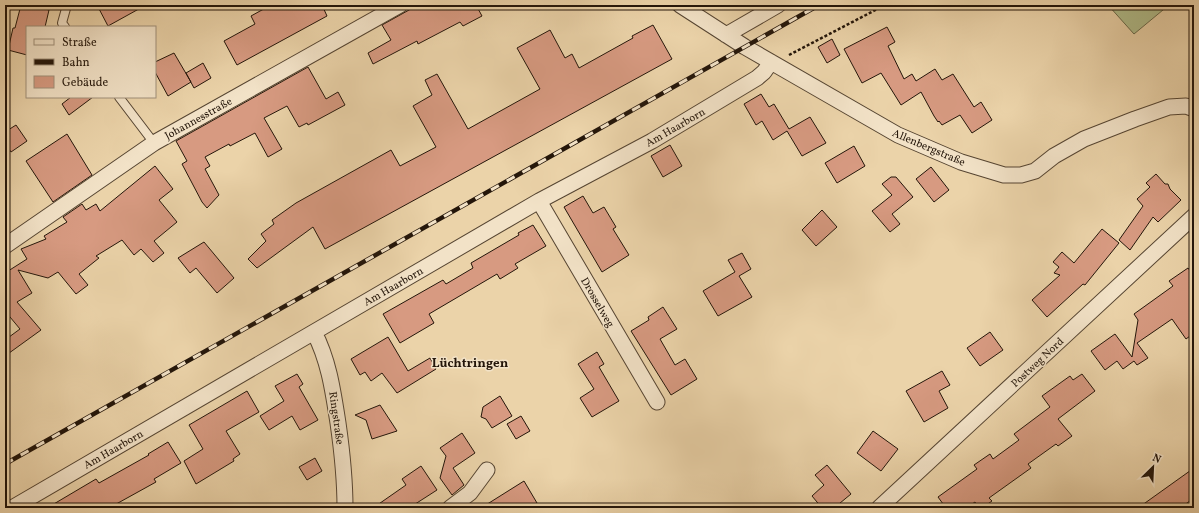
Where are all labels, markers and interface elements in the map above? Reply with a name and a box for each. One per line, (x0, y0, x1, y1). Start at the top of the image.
legend (26, 26, 156, 98)
text: Straße (62, 35, 97, 51)
text: Bahn (62, 55, 90, 71)
text: Gebäude (62, 75, 109, 91)
street label: Johannesstraße (162, 95, 235, 144)
street label: Am Haarborn (643, 105, 709, 151)
street label: Allenbergstraße (890, 126, 967, 171)
street label: Am Haarborn (361, 264, 427, 310)
street label: Drosselweg (576, 275, 617, 331)
street label: Postweg Nord (1008, 335, 1068, 391)
district label: Lüchtringen (432, 355, 509, 373)
street label: Ringstraße (324, 391, 347, 446)
street label: Am Haarborn (81, 427, 147, 473)
north arrow (1133, 447, 1173, 487)
text: N (1150, 451, 1163, 468)

